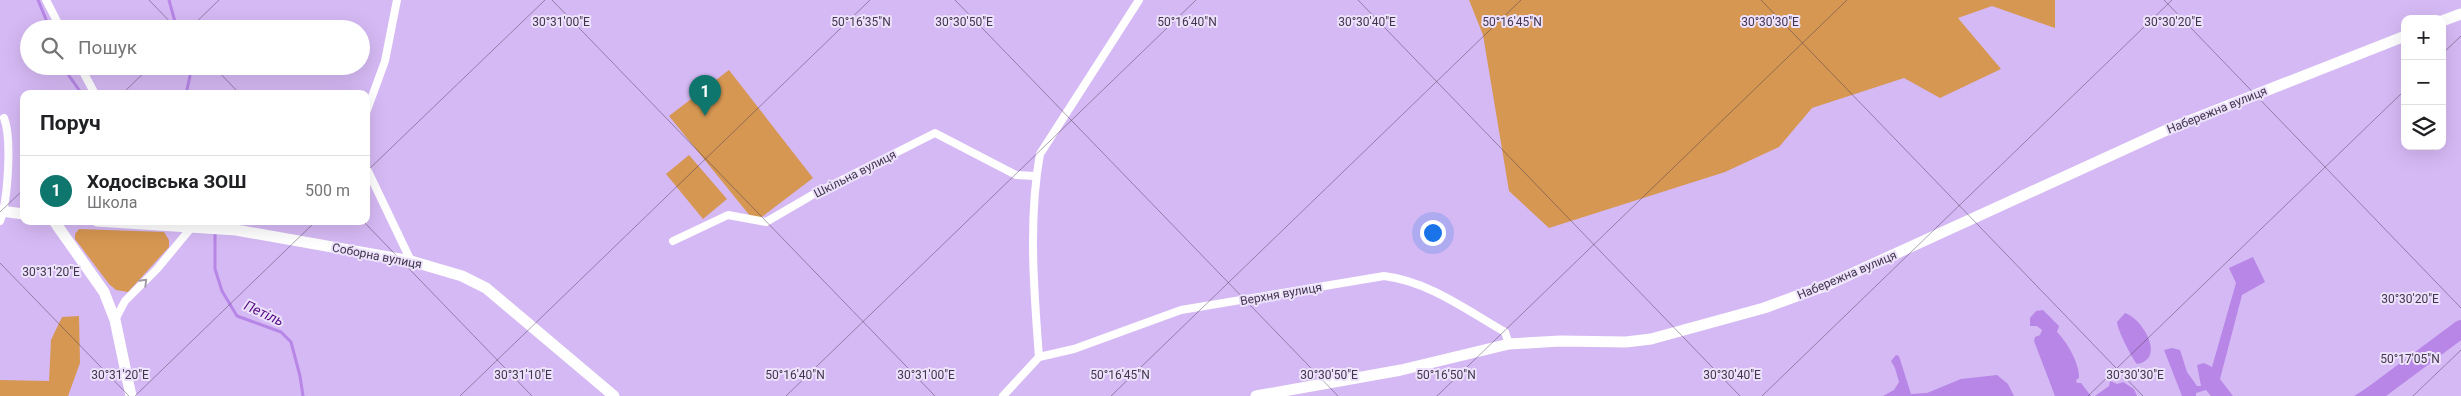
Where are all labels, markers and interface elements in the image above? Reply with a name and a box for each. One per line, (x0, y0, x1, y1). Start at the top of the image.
text: 30°31'00"E (532, 15, 590, 29)
text: 50°16'35"N (831, 15, 891, 29)
text: 30°30'50"E (935, 15, 993, 29)
text: 50°16'40"N (1157, 15, 1217, 29)
text: 30°30'40"E (1338, 15, 1396, 29)
text: 50°16'45"N (1482, 15, 1542, 29)
text: 30°30'30"E (1741, 15, 1799, 29)
text: 30°30'20"E (2144, 15, 2202, 29)
map controls (2401, 15, 2446, 150)
button: + (2401, 15, 2446, 60)
search box (20, 20, 370, 75)
icon: search (38, 34, 66, 62)
text: Пошук (78, 36, 137, 59)
button: − (2401, 60, 2446, 105)
pin: 1 (689, 75, 721, 116)
street label: Набережна вулиця (2165, 84, 2269, 136)
button: layers (2401, 105, 2446, 150)
text: Поруч (40, 111, 101, 135)
street label: Шкільна вулиця (812, 147, 898, 201)
text: Ходосівська ЗОШ (87, 170, 246, 193)
text: 1 (51, 181, 61, 200)
text: 500 m (305, 181, 350, 200)
text: Школа (87, 193, 138, 212)
your location (1420, 220, 1446, 246)
street label: Соборна вулиця (331, 240, 423, 272)
street label: Набережна вулиця (1795, 248, 1899, 302)
text: 30°31'20"E (22, 265, 80, 279)
one-way arrow (139, 279, 148, 288)
street label: Верхня вулиця (1239, 280, 1323, 308)
text: 30°30'20"E (2381, 292, 2439, 306)
water label: Петіль (242, 297, 286, 329)
text: 50°17'05"N (2380, 352, 2440, 366)
text: 30°31'20"E (91, 368, 149, 382)
text: 30°31'10"E (494, 368, 552, 382)
text: 50°16'40"N (765, 368, 825, 382)
text: 30°31'00"E (897, 368, 955, 382)
text: 50°16'45"N (1090, 368, 1150, 382)
text: 30°30'50"E (1300, 368, 1358, 382)
text: 50°16'50"N (1416, 368, 1476, 382)
text: 30°30'40"E (1703, 368, 1761, 382)
text: 30°30'30"E (2106, 368, 2164, 382)

